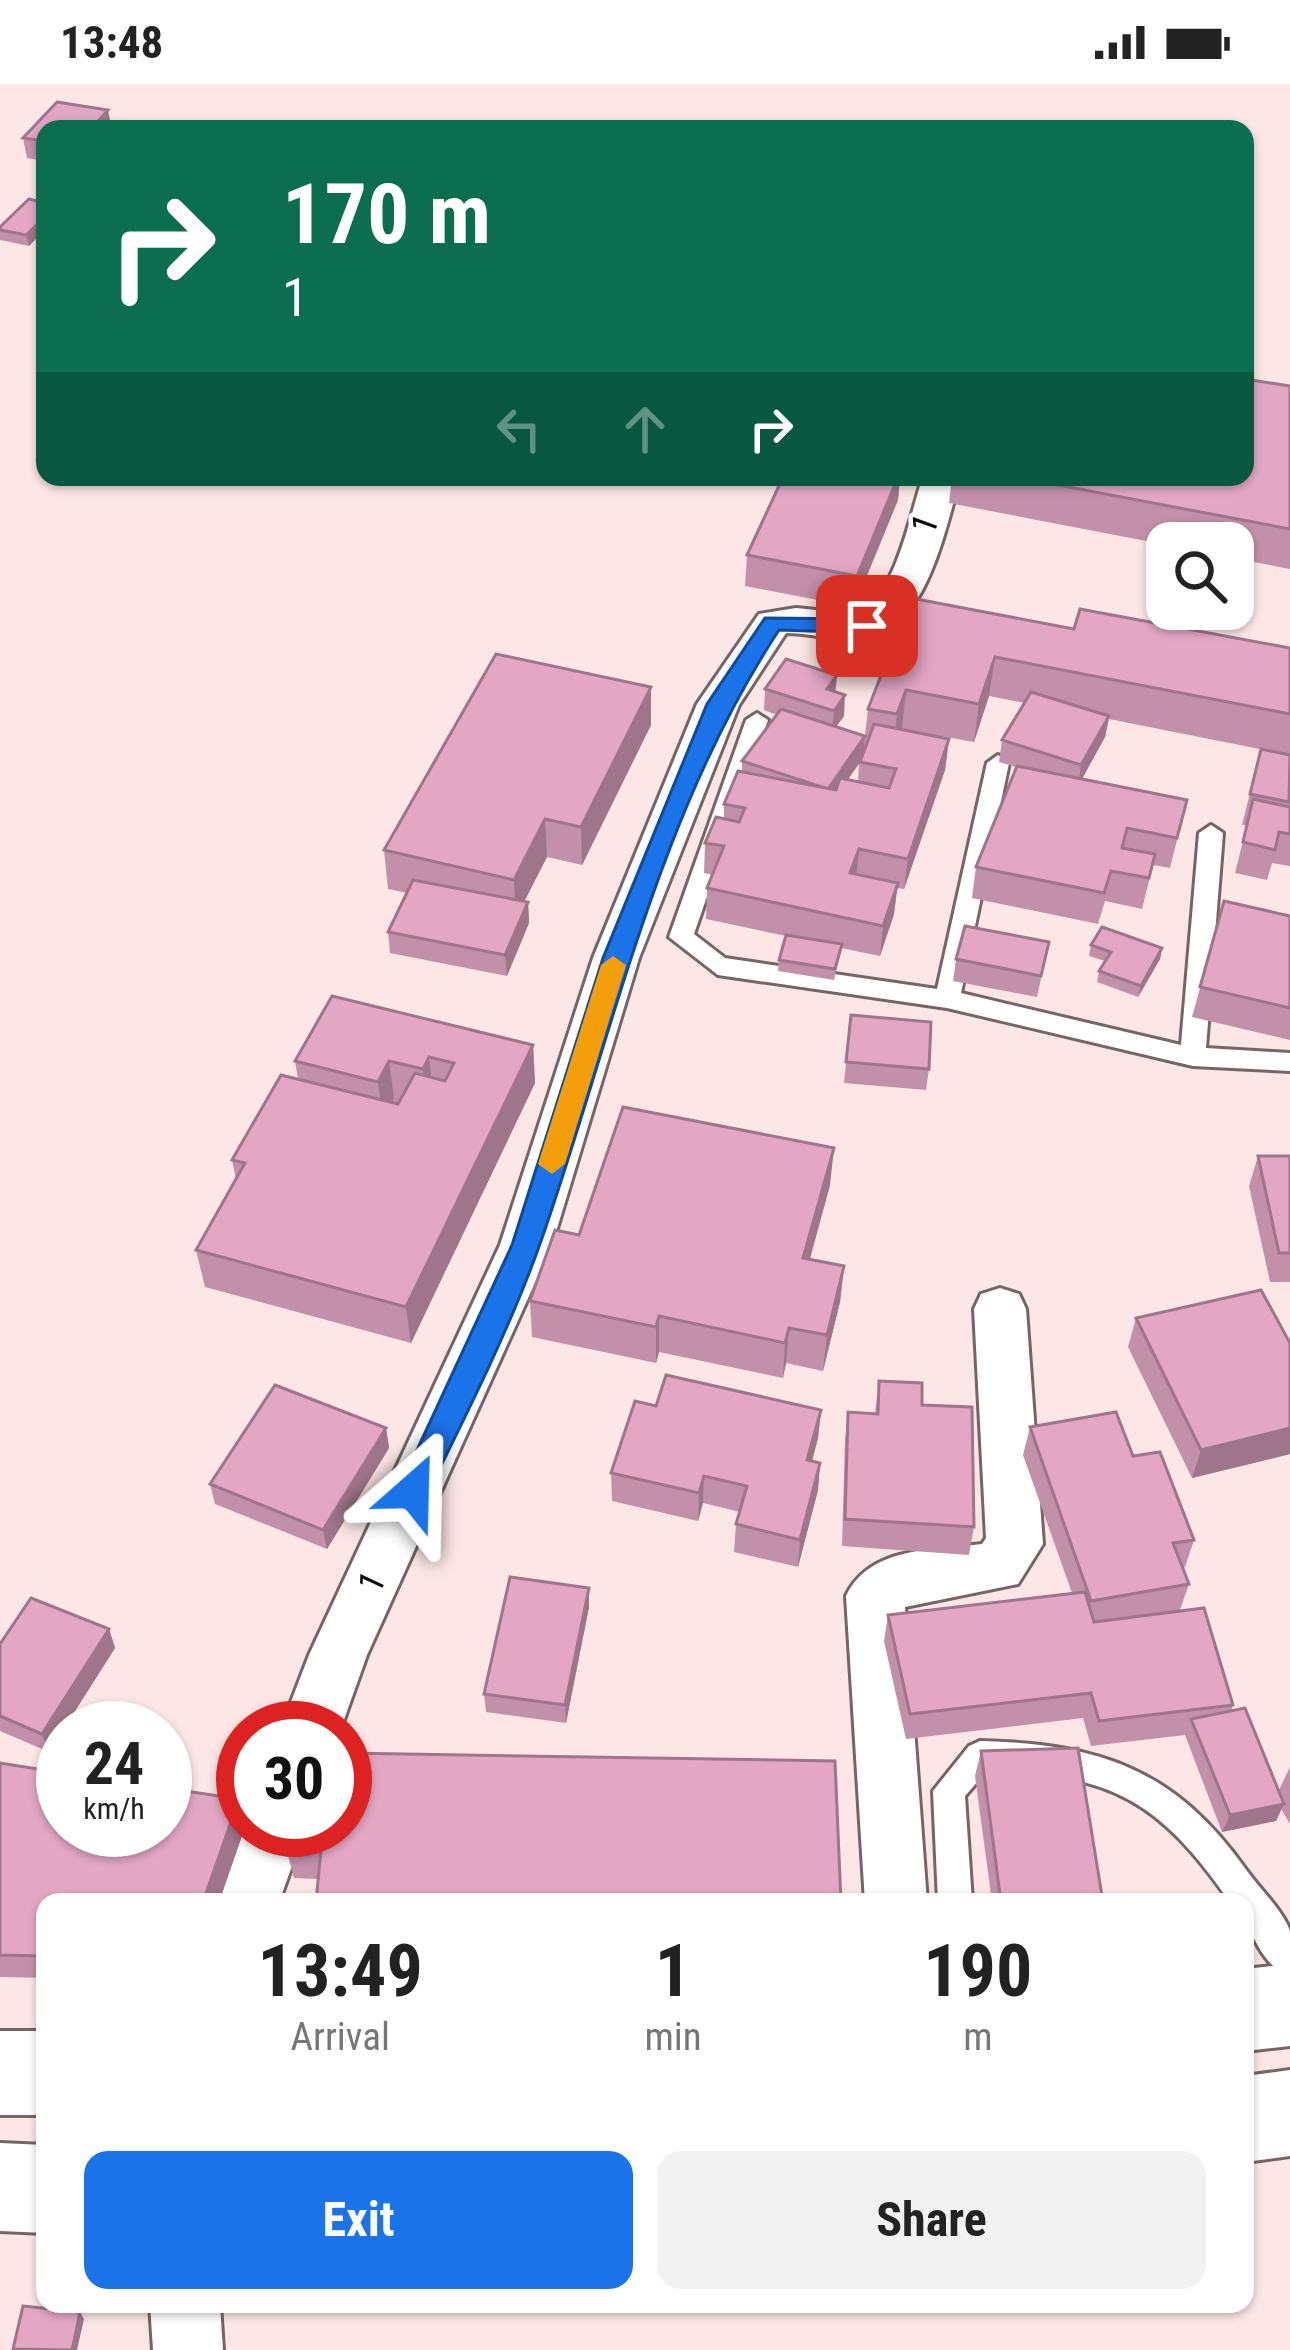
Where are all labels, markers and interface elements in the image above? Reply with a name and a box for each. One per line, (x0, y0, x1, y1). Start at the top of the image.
text: 13:48 (60, 16, 163, 69)
text: 170 m (282, 165, 491, 264)
icon: right (84, 168, 240, 324)
text: 1 (282, 266, 309, 329)
icon: left (486, 396, 552, 462)
icon: ahead (612, 396, 678, 462)
icon: right (738, 396, 804, 462)
street label: 1 (902, 508, 948, 540)
map controls (1146, 522, 1254, 630)
button: search (1146, 522, 1254, 630)
pin (816, 575, 918, 677)
icon: arrive (834, 593, 900, 659)
position arrow (350, 1428, 476, 1554)
street label: 1 (349, 1565, 395, 1599)
speed limit sign: 30 (216, 1701, 372, 1857)
text: 24 (84, 1728, 144, 1799)
text: km/h (83, 1791, 145, 1826)
text: 13:49 (258, 1929, 423, 2014)
text: 1 (655, 1929, 691, 2014)
text: 190 (923, 1929, 1032, 2014)
text: Arrival (291, 2014, 390, 2060)
text: min (644, 2014, 702, 2060)
text: m (963, 2014, 993, 2060)
button: Exit (84, 2151, 633, 2289)
button: Share (657, 2151, 1206, 2289)

